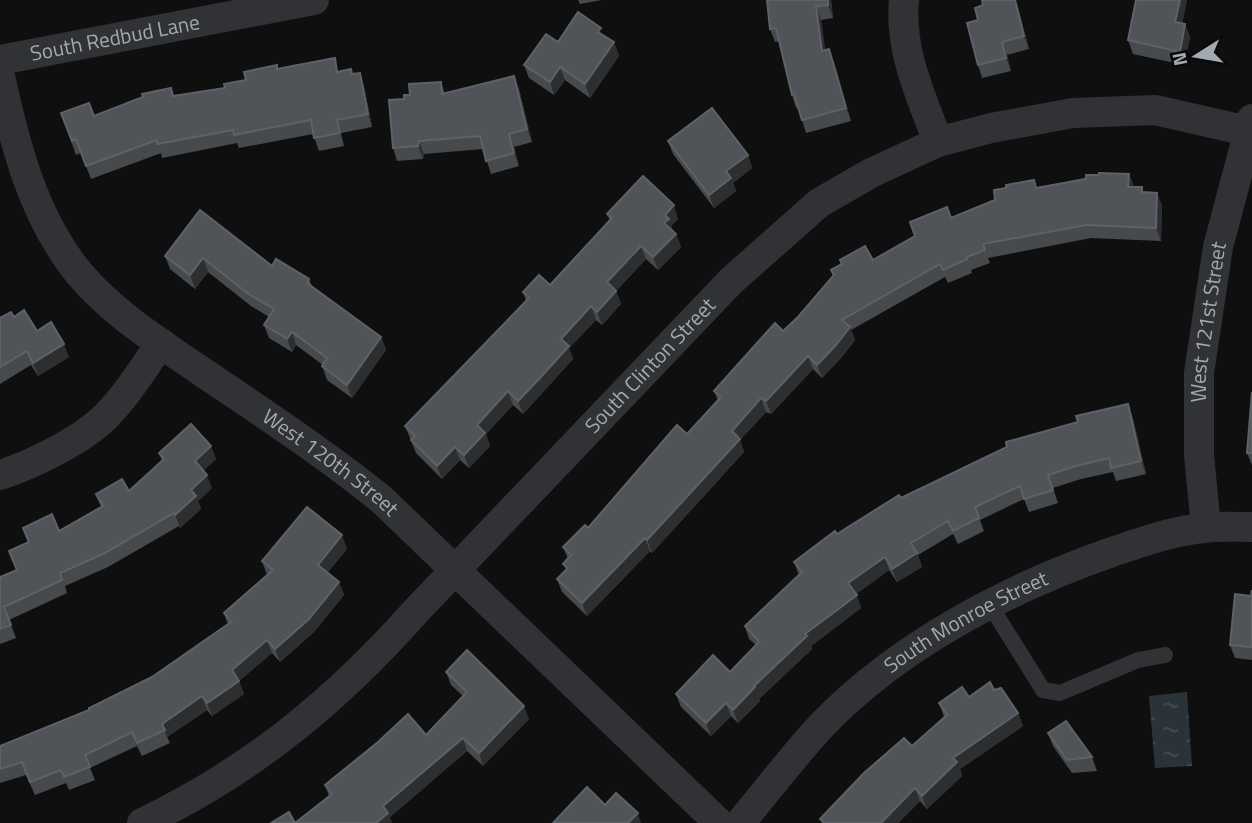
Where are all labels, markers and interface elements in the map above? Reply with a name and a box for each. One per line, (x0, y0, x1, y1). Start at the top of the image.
street label: South Redbud Lane (27, 5, 202, 69)
north arrow (1161, 21, 1231, 91)
text: N (1163, 50, 1194, 69)
street label: West 121st Street (1182, 237, 1234, 402)
street label: South Clinton Street (577, 289, 723, 440)
street label: West 120th Street (256, 400, 407, 524)
street label: South Monroe Street (876, 562, 1053, 680)

